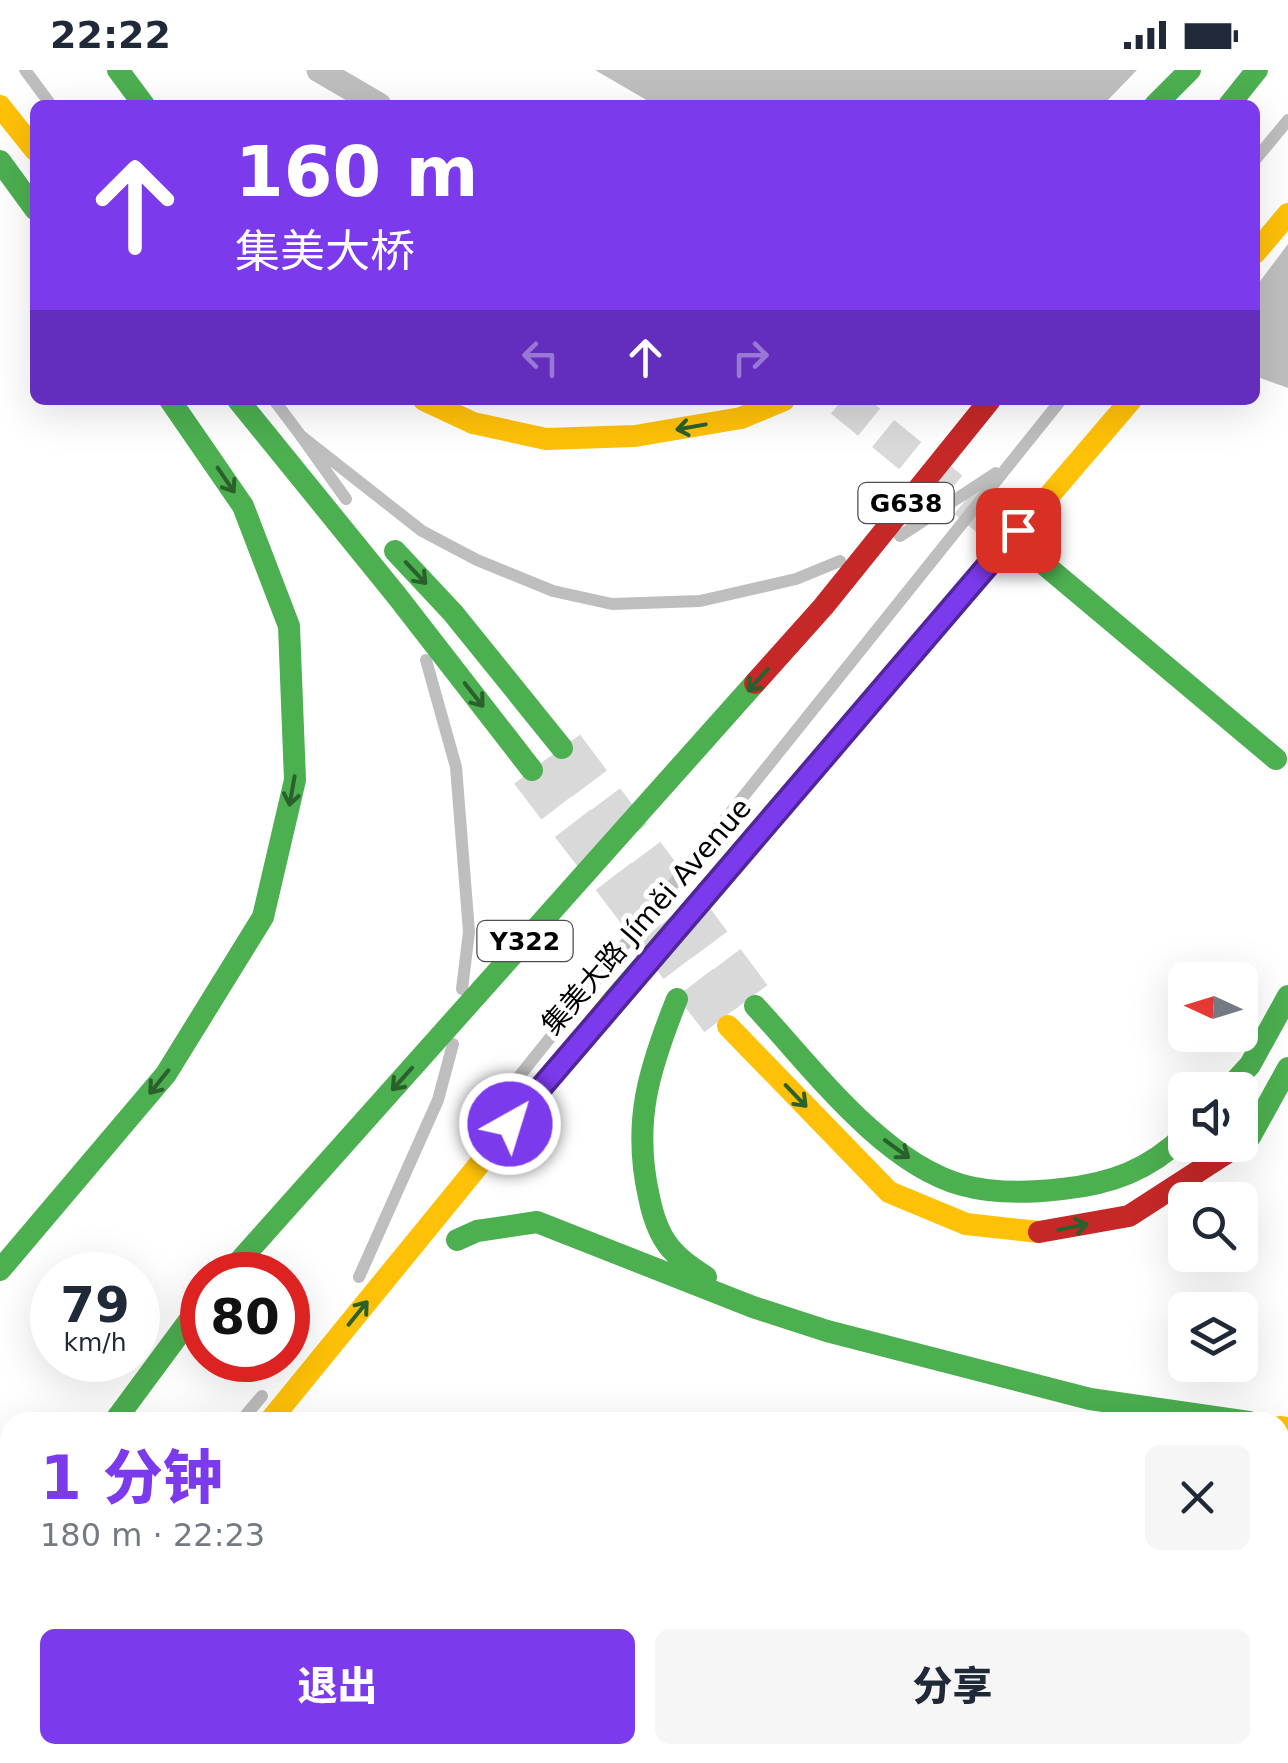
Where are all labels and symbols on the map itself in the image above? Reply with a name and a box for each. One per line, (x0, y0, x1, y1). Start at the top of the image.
one-way arrow (675, 418, 708, 437)
one-way arrow (215, 466, 236, 494)
road number: G638 (858, 483, 954, 523)
pin (976, 488, 1061, 573)
one-way arrow (404, 560, 427, 585)
one-way arrow (747, 667, 770, 692)
one-way arrow (463, 681, 484, 708)
one-way arrow (282, 774, 301, 807)
street label: 集美大路 Jíměi Avenue (535, 791, 758, 1041)
road number: Y322 (478, 921, 572, 961)
north arrow (1168, 962, 1258, 1052)
one-way arrow (391, 1066, 414, 1091)
one-way arrow (148, 1069, 170, 1095)
position arrow (458, 1072, 562, 1176)
one-way arrow (784, 1084, 808, 1108)
one-way arrow (883, 1139, 910, 1160)
one-way arrow (1056, 1217, 1089, 1236)
speed limit sign: 80 (180, 1252, 310, 1382)
one-way arrow (347, 1300, 369, 1326)

